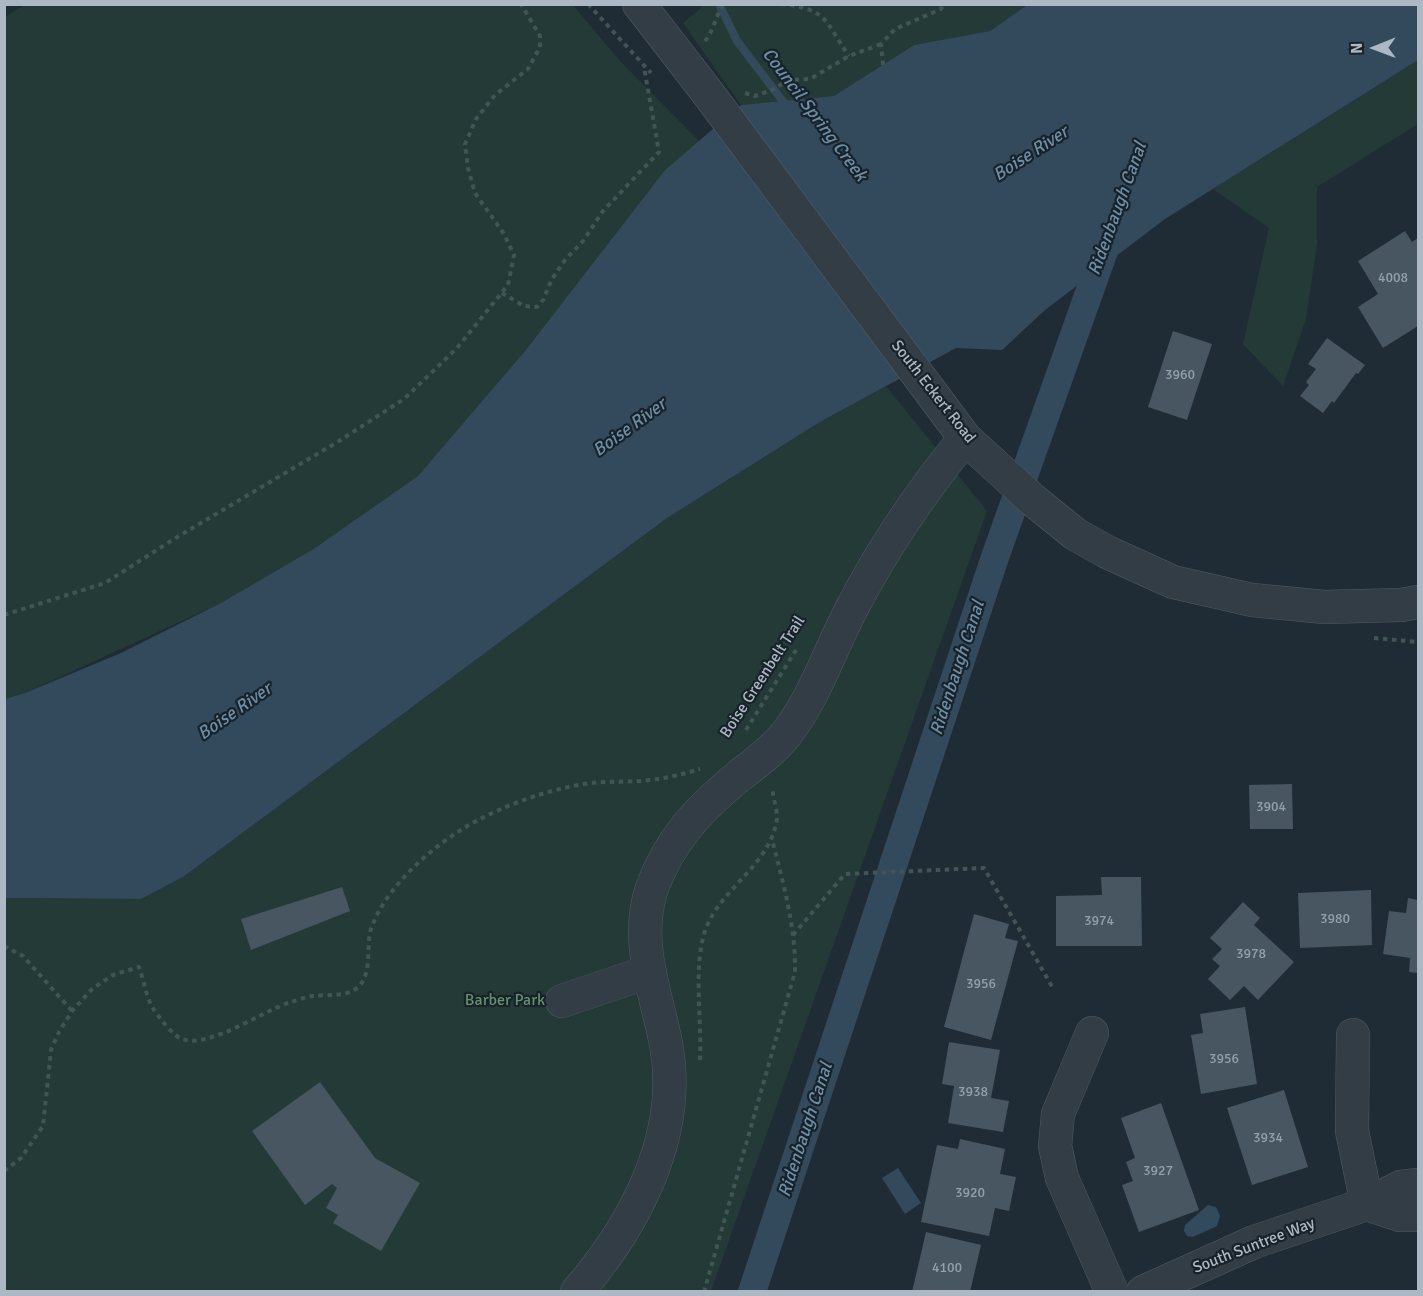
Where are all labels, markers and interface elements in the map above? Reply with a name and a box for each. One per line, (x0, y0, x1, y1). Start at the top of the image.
north arrow (1345, 18, 1405, 78)
text: N (1347, 43, 1367, 54)
water label: Council Spring Creek (757, 44, 871, 186)
water label: Boise River (989, 122, 1073, 186)
water label: Ridenbaugh Canal (1084, 140, 1152, 278)
house number: 4008 (1378, 270, 1408, 286)
street label: South Eckert Road (887, 337, 979, 447)
house number: 3960 (1165, 367, 1195, 383)
water label: Boise River (589, 394, 671, 462)
water label: Ridenbaugh Canal (926, 598, 990, 738)
street label: Boise Greenbelt Trail (716, 612, 810, 742)
water label: Boise River (194, 679, 276, 745)
house number: 3904 (1256, 799, 1286, 815)
house number: 3980 (1320, 911, 1350, 927)
house number: 3974 (1084, 913, 1114, 929)
house number: 3978 (1236, 946, 1266, 962)
house number: 3956 (966, 976, 996, 992)
park label: Barber Park (465, 991, 545, 1011)
house number: 3956 (1209, 1051, 1239, 1067)
water label: Ridenbaugh Canal (774, 1060, 838, 1200)
house number: 3938 (958, 1084, 988, 1100)
house number: 3934 (1253, 1130, 1283, 1146)
house number: 3927 (1143, 1163, 1173, 1179)
house number: 3920 (955, 1185, 985, 1201)
street label: South Suntree Way (1190, 1214, 1318, 1278)
house number: 4100 (932, 1260, 962, 1276)

